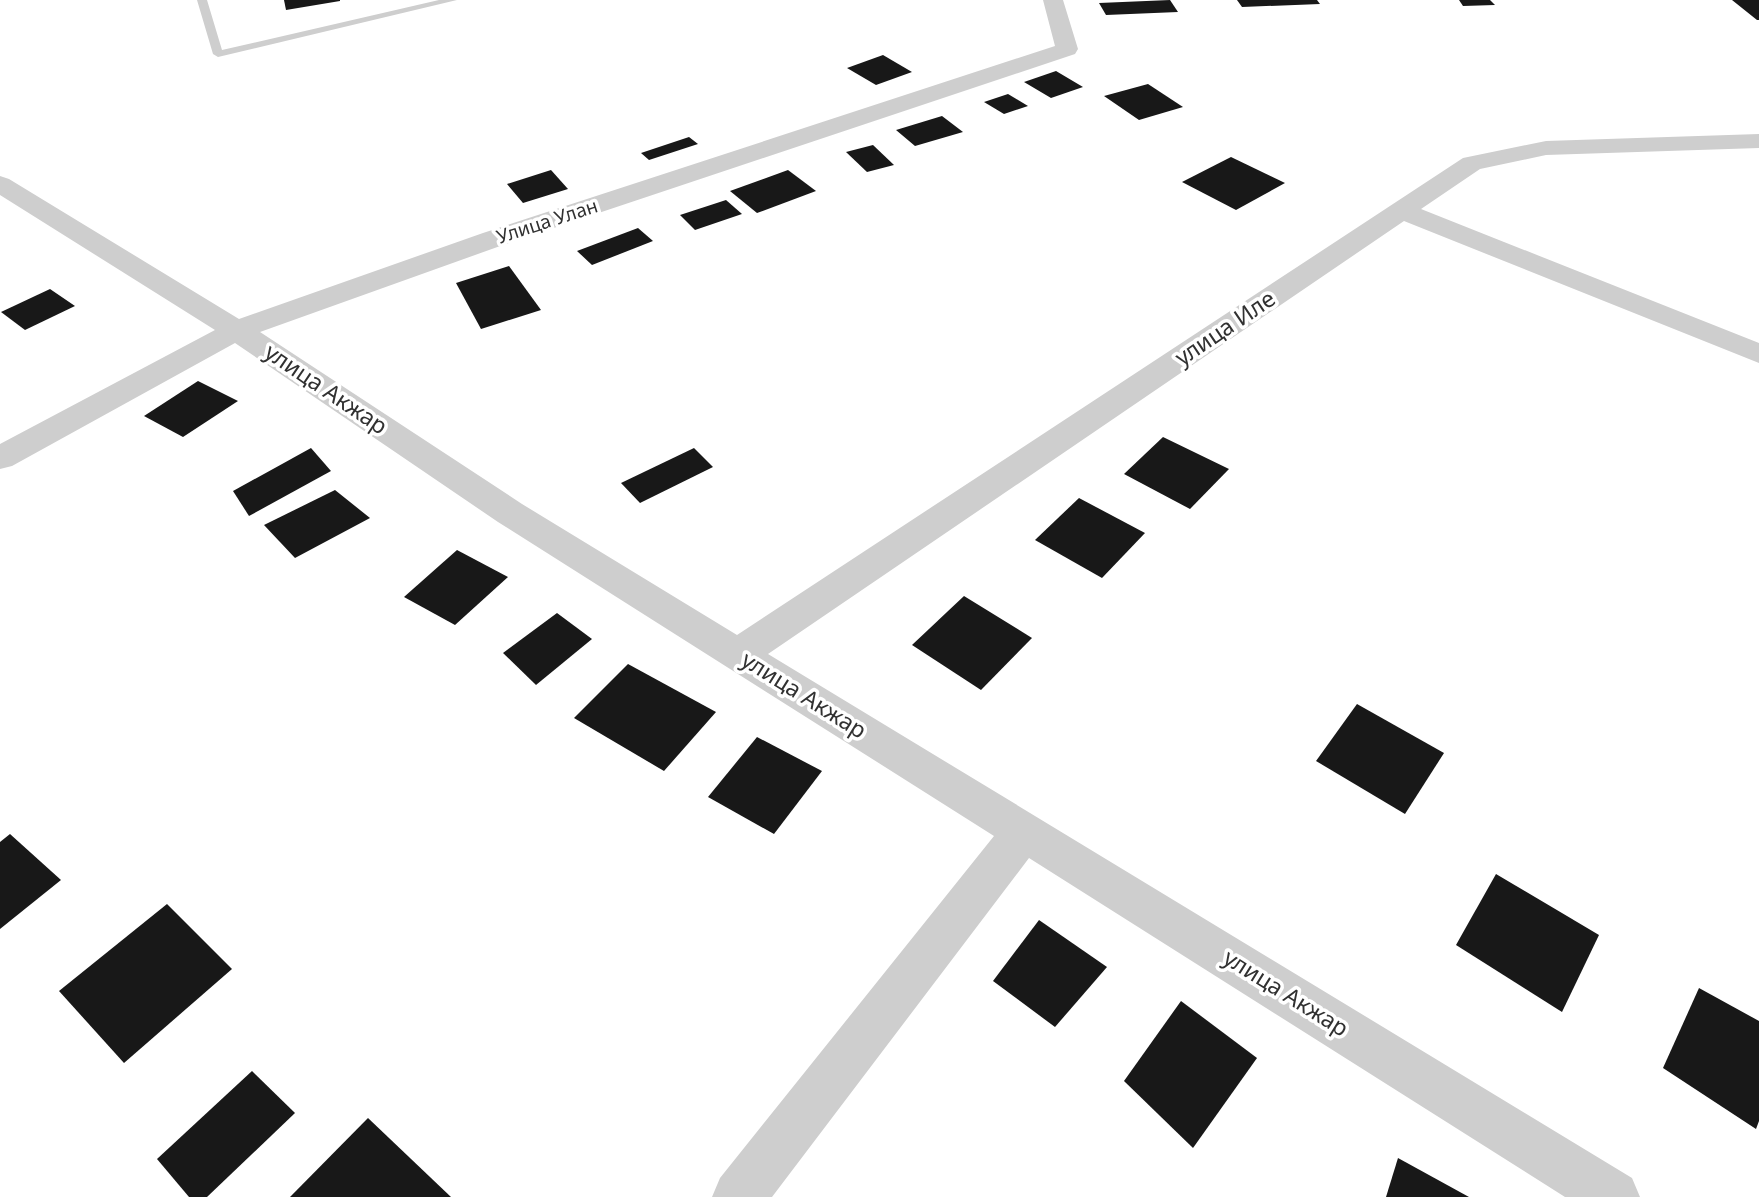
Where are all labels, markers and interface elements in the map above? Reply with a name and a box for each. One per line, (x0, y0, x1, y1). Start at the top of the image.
street label: Улица Улан (493, 192, 601, 250)
street label: улица Иле (1168, 282, 1281, 373)
street label: улица Акжар (259, 335, 394, 441)
street label: улица Акжар (736, 643, 873, 745)
street label: улица Акжар (1218, 941, 1355, 1043)

